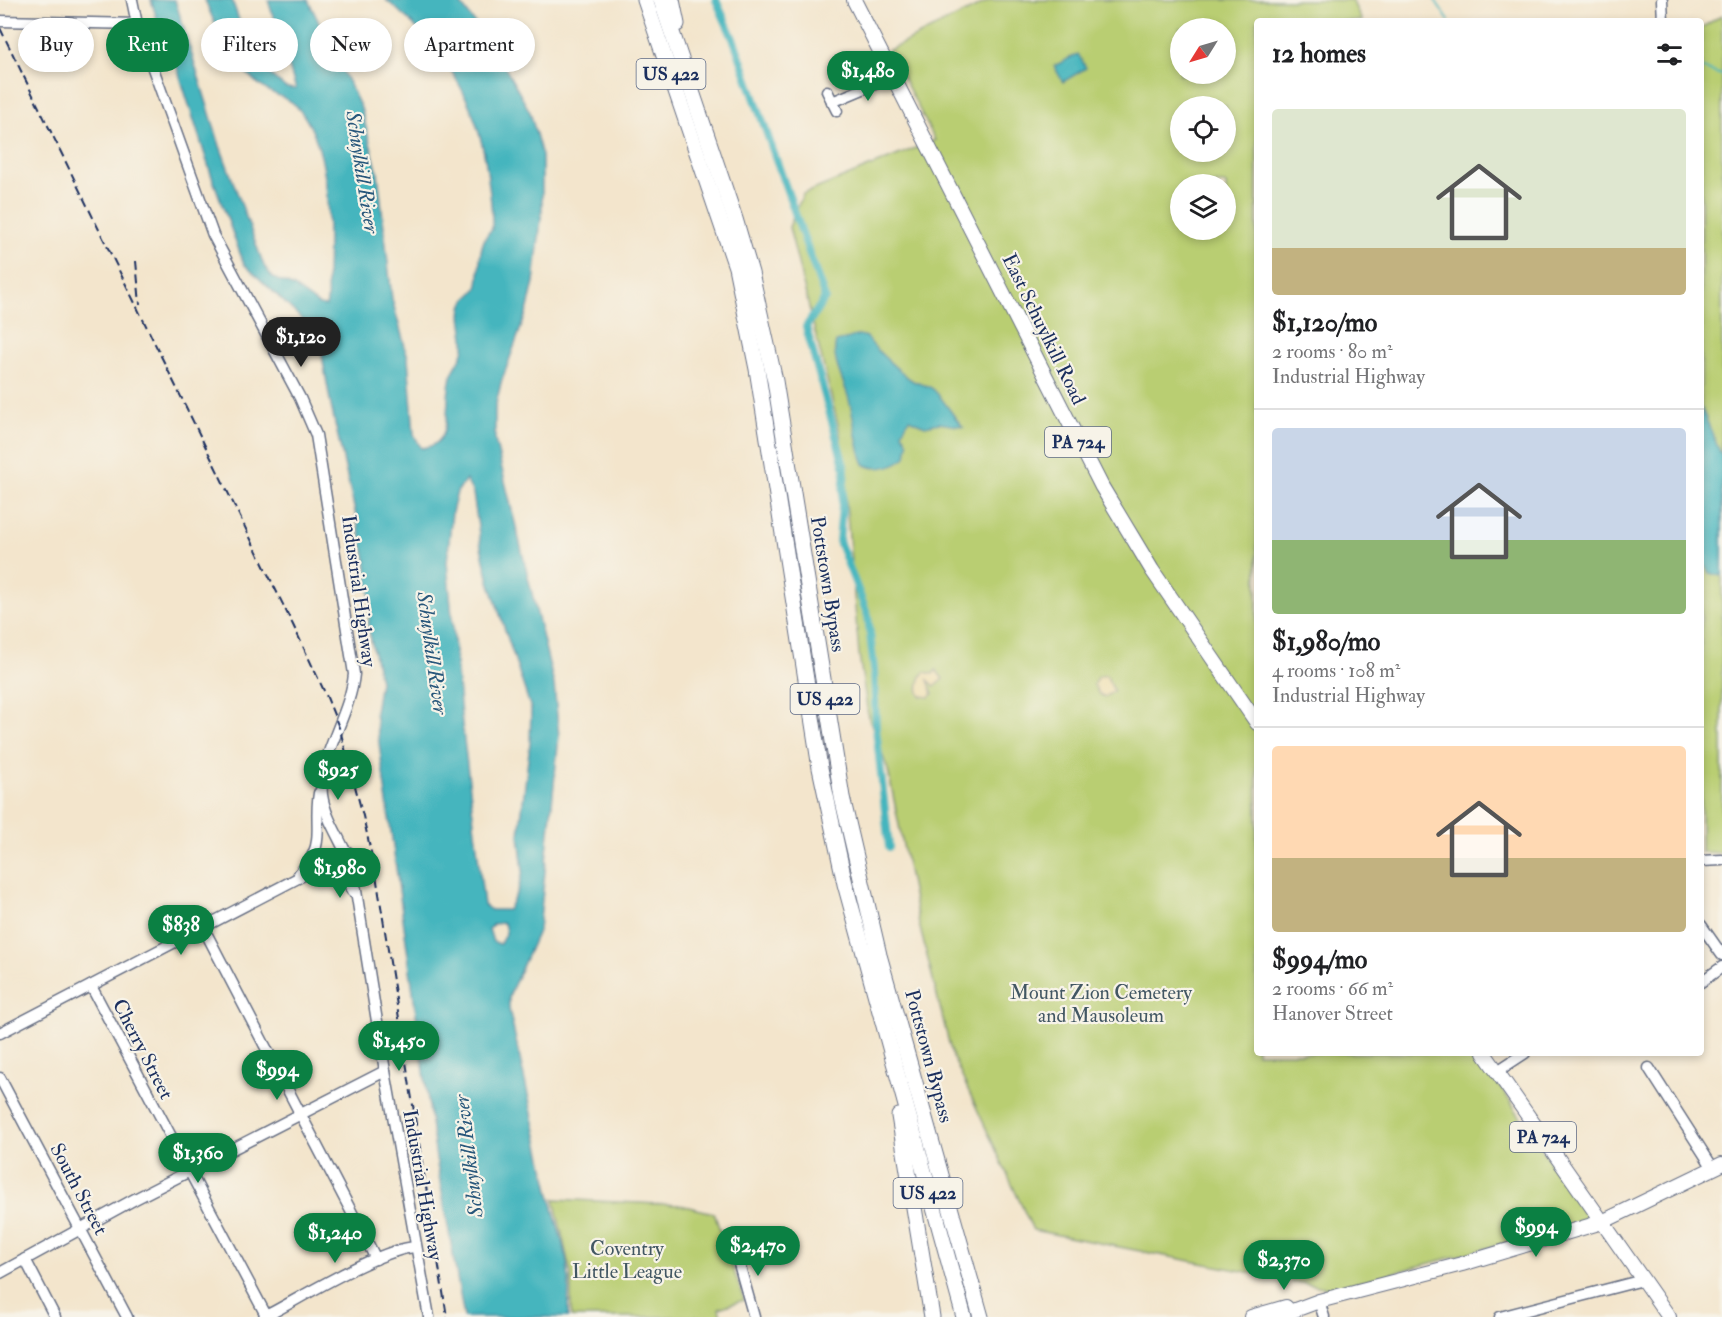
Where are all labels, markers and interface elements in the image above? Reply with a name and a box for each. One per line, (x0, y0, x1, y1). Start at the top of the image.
chip: Buy (18, 18, 94, 72)
chip: Rent (106, 18, 189, 72)
chip: Filters (201, 18, 298, 72)
chip: New (310, 18, 392, 72)
chip: Apartment (404, 18, 535, 72)
north arrow (1170, 18, 1236, 84)
map controls (1170, 18, 1236, 240)
text: 12 homes (1272, 38, 1366, 70)
icon: filters (1653, 38, 1686, 71)
pin: $1,480 (819, 51, 917, 102)
text: $1,480 (841, 58, 895, 83)
road number: US 422 (636, 59, 706, 89)
button: locate (1170, 96, 1236, 162)
water label: Schuylkill River (339, 108, 385, 236)
icon: home (1425, 148, 1533, 256)
button: layers (1170, 174, 1236, 240)
street label: East Schuylkill Road (997, 249, 1091, 409)
text: $1,120/mo (1272, 307, 1377, 339)
pin: $1,120 (252, 317, 350, 368)
text: $1,120 (276, 324, 326, 349)
text: 2 rooms · 80 m² (1272, 339, 1393, 364)
text: Industrial Highway (1272, 364, 1425, 389)
road number: PA 724 (1045, 427, 1111, 457)
icon: home (1425, 467, 1533, 575)
street label: Industrial Highway (336, 513, 382, 670)
street label: Pottstown Bypass (804, 514, 851, 654)
water label: Schuylkill River (410, 589, 454, 717)
text: $1,980/mo (1272, 626, 1380, 658)
text: 4 rooms · 108 m² (1272, 658, 1400, 683)
text: Industrial Highway (1272, 683, 1425, 708)
road number: US 422 (790, 684, 860, 714)
pin: $925 (302, 750, 374, 801)
text: $925 (318, 757, 358, 782)
icon: home (1425, 785, 1533, 893)
pin: $1,980 (291, 848, 389, 899)
text: $1,980 (313, 855, 367, 880)
pin: $838 (145, 905, 217, 956)
text: $838 (162, 912, 200, 937)
text: $994/mo (1272, 944, 1367, 976)
text: 2 rooms · 66 m² (1272, 976, 1393, 1001)
park label: Mount Zion Cemetery and Mausoleum (1010, 980, 1193, 1028)
street label: Pottstown Bypass (898, 986, 959, 1126)
street label: Cherry Street (107, 994, 179, 1104)
text: Hanover Street (1272, 1001, 1393, 1026)
pin: $1,450 (350, 1021, 448, 1072)
text: $1,450 (372, 1028, 426, 1053)
pin: $994 (241, 1050, 313, 1101)
text: $994 (256, 1057, 298, 1082)
water label: Schuylkill River (448, 1092, 490, 1220)
street label: Industrial Highway (397, 1107, 449, 1264)
road number: PA 724 (1510, 1122, 1576, 1152)
pin: $1,360 (149, 1133, 247, 1184)
street label: South Street (44, 1139, 114, 1240)
text: $1,360 (172, 1140, 224, 1165)
road number: US 422 (894, 1178, 962, 1208)
pin: $994 (1500, 1207, 1572, 1258)
pin: $1,240 (286, 1213, 384, 1264)
text: $994 (1515, 1214, 1557, 1239)
text: $1,240 (308, 1220, 362, 1245)
pin: $2,470 (709, 1226, 807, 1277)
text: $2,470 (730, 1233, 786, 1258)
park label: Coventry Little League (572, 1236, 682, 1284)
pin: $2,370 (1235, 1240, 1333, 1291)
text: $2,370 (1257, 1247, 1311, 1272)

